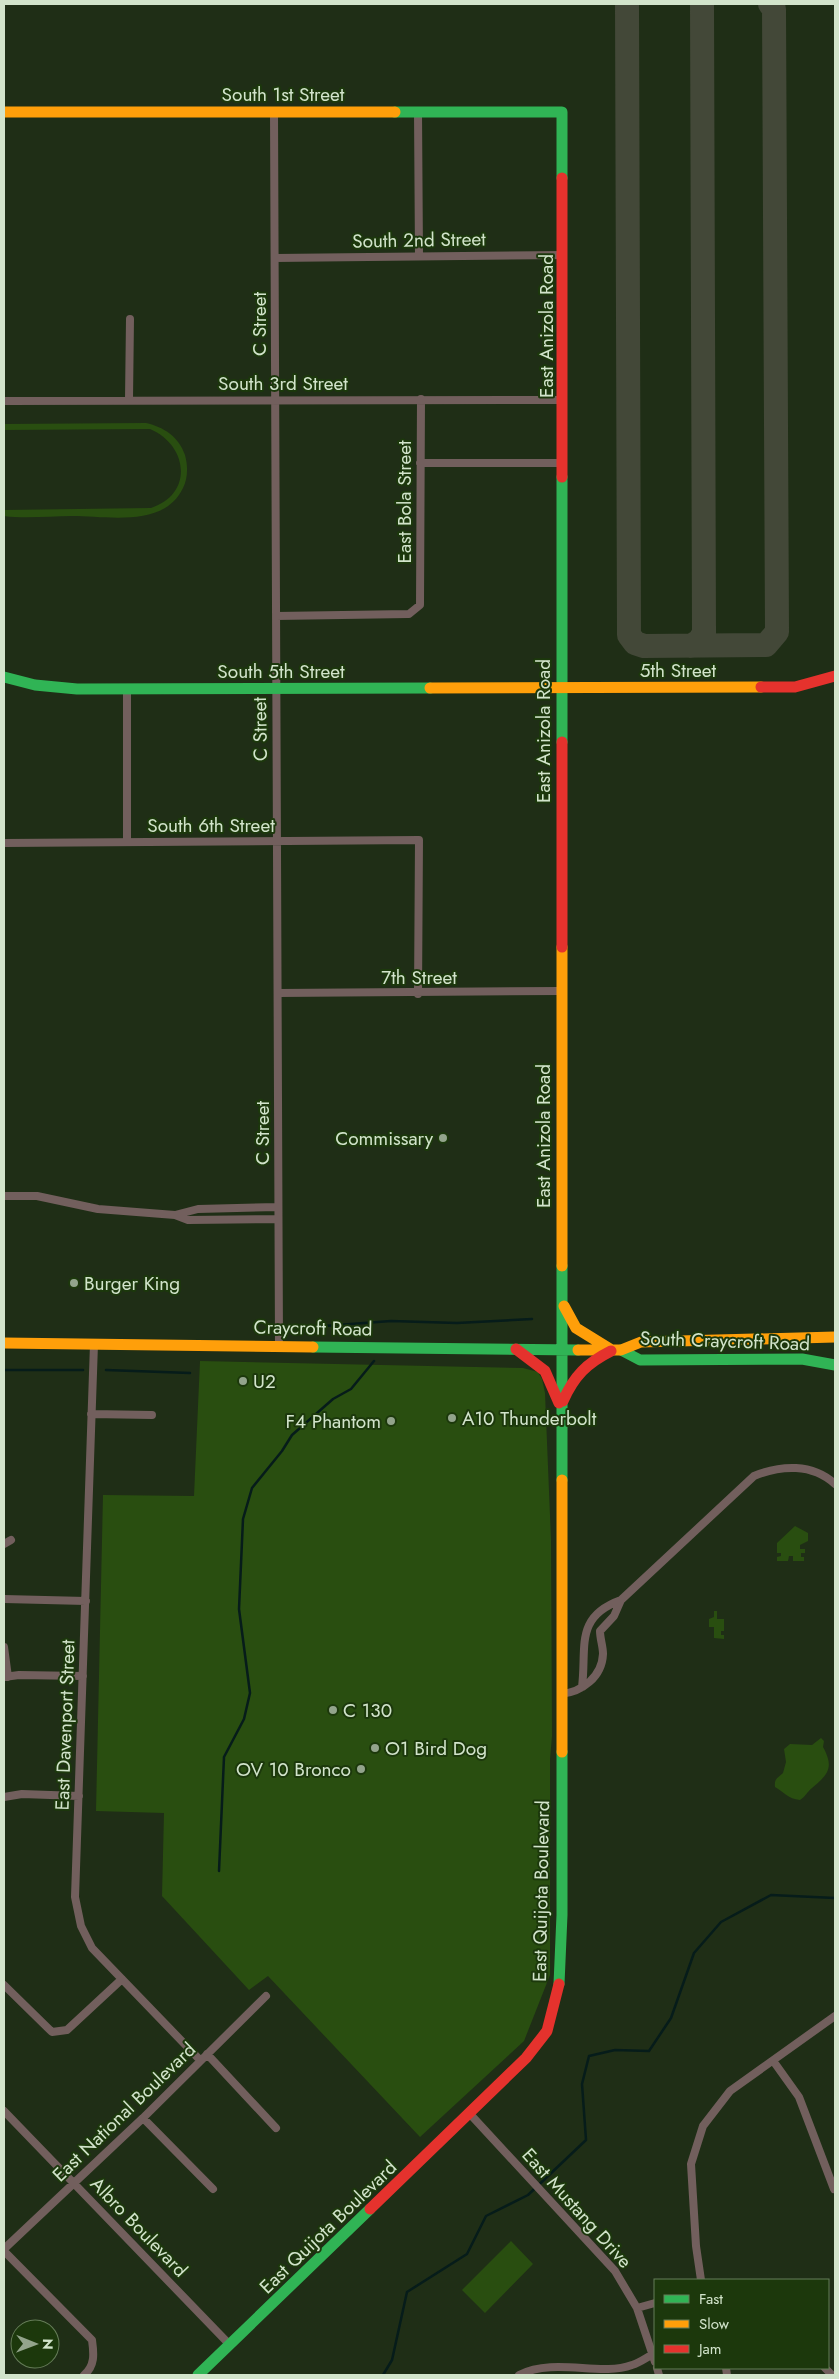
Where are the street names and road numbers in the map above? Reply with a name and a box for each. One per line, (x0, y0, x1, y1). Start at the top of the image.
street label: South 1st Street (222, 81, 345, 108)
street label: South 2nd Street (352, 225, 486, 255)
street label: East Anizola Road (533, 254, 560, 398)
street label: C Street (246, 292, 273, 356)
street label: South 3rd Street (218, 370, 348, 397)
street label: East Bola Street (391, 440, 418, 564)
street label: 5th Street (640, 657, 717, 684)
street label: South 5th Street (217, 658, 345, 685)
street label: East Anizola Road (530, 659, 557, 803)
street label: C Street (246, 696, 274, 761)
street label: South 6th Street (147, 812, 275, 839)
street label: 7th Street (381, 964, 457, 991)
street label: East Anizola Road (530, 1064, 557, 1208)
street label: C Street (249, 1101, 276, 1165)
street label: Craycroft Road (253, 1313, 373, 1343)
street label: South Craycroft Road (640, 1325, 810, 1357)
street label: East Davenport Street (49, 1639, 81, 1811)
street label: East Quijota Boulevard (526, 1800, 556, 1982)
street label: East National Boulevard (46, 2036, 202, 2188)
street label: East Mustang Drive (516, 2142, 638, 2274)
street label: East Quijota Boulevard (253, 2154, 403, 2300)
street label: Albro Boulevard (84, 2171, 194, 2283)

